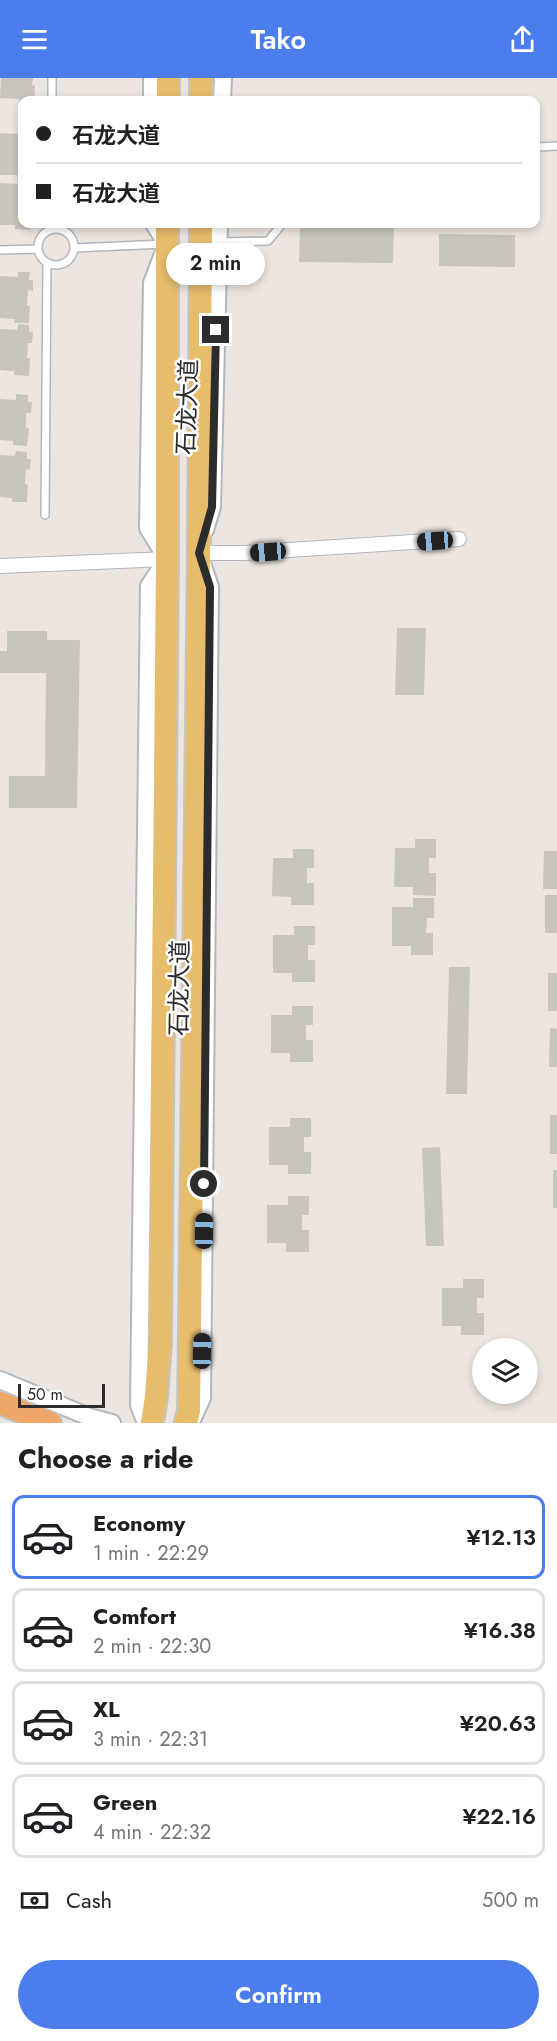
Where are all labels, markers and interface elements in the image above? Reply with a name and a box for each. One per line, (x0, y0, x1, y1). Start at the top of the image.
text: Tako (251, 20, 306, 59)
icon: menu (18, 23, 51, 56)
icon: share (506, 23, 539, 56)
text: 石龙大道 (72, 119, 160, 151)
text: 石龙大道 (72, 177, 160, 209)
callout: 2 min (166, 243, 266, 285)
text: 2 min (190, 249, 241, 278)
route end (202, 316, 229, 343)
street label: 石龙大道 (168, 358, 206, 456)
car (416, 531, 454, 551)
car (249, 542, 287, 562)
street label: 石龙大道 (161, 940, 197, 1036)
route start (190, 1170, 217, 1197)
car (195, 1213, 213, 1249)
car (193, 1333, 211, 1369)
map controls (472, 1338, 538, 1404)
button: layers (472, 1338, 538, 1404)
scale bar (18, 1381, 105, 1408)
text: 50 m (27, 1383, 63, 1406)
text: Choose a ride (18, 1439, 193, 1478)
text: Economy (93, 1507, 185, 1539)
icon: car (21, 1510, 75, 1564)
text: ¥12.13 (466, 1521, 536, 1553)
text: 1 min · 22:29 (93, 1539, 209, 1568)
text: Comfort (93, 1600, 176, 1632)
icon: car (21, 1603, 75, 1657)
text: ¥16.38 (464, 1614, 536, 1646)
text: 2 min · 22:30 (93, 1632, 211, 1661)
text: XL (93, 1693, 120, 1725)
icon: car (21, 1696, 75, 1750)
text: ¥20.63 (460, 1707, 536, 1739)
text: 3 min · 22:31 (93, 1725, 208, 1754)
text: Green (93, 1786, 157, 1818)
icon: car (21, 1789, 75, 1843)
text: ¥22.16 (462, 1800, 536, 1832)
text: 4 min · 22:32 (93, 1818, 211, 1847)
icon: cash (18, 1884, 51, 1917)
text: Cash (66, 1884, 112, 1916)
text: 500 m (482, 1886, 539, 1915)
button: Confirm (18, 1960, 539, 2029)

